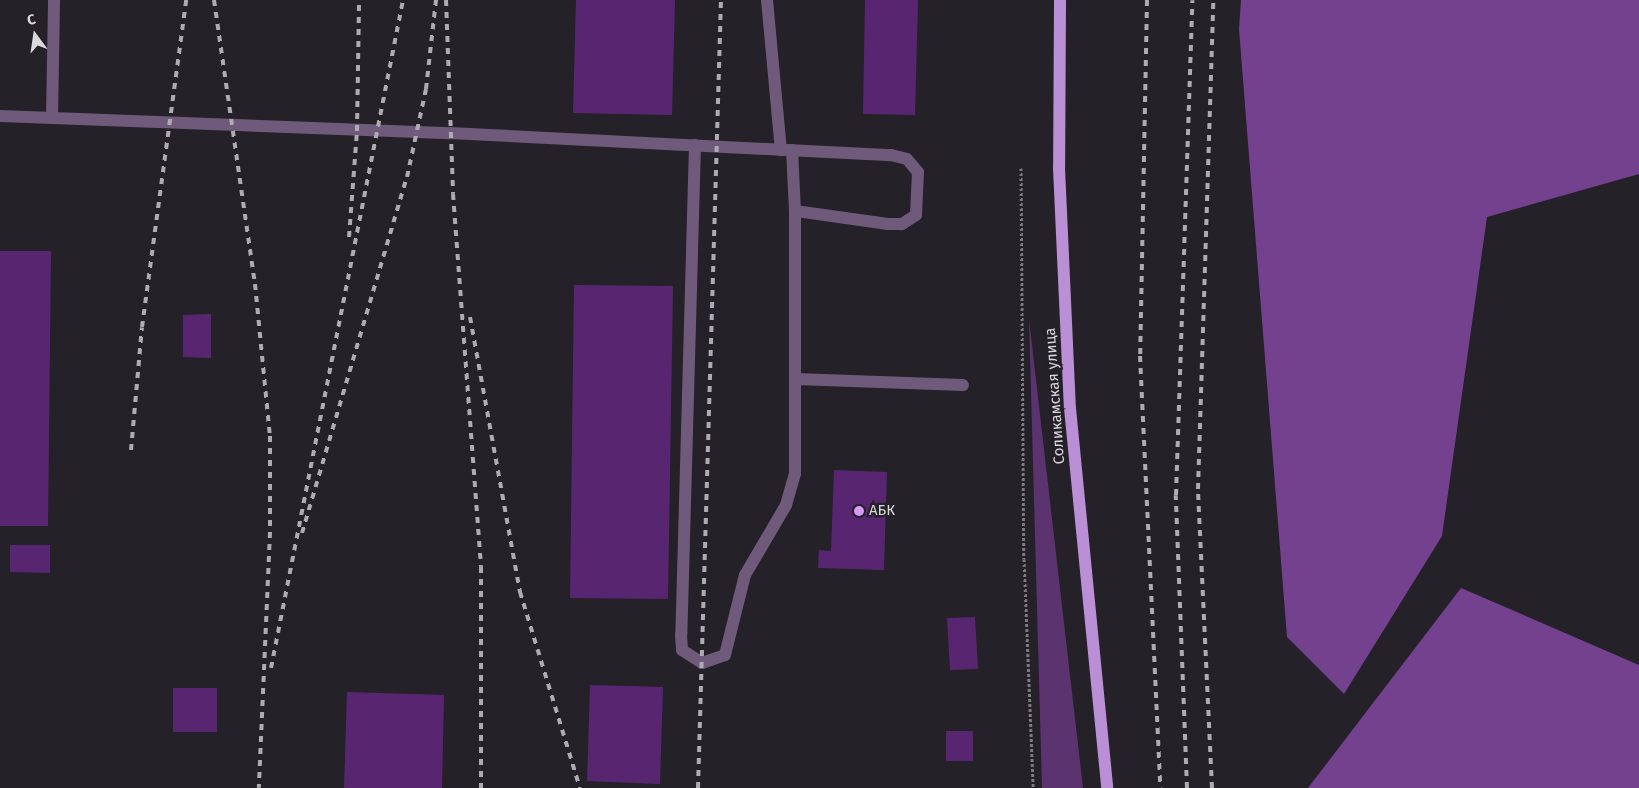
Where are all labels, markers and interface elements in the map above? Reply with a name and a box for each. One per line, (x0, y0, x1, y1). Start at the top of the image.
north arrow (10, 10, 60, 60)
text: С (25, 11, 37, 29)
street label: Соликамская улица (1041, 327, 1069, 465)
place label: АБК (869, 502, 895, 520)
marker: АБК (853, 505, 865, 517)

